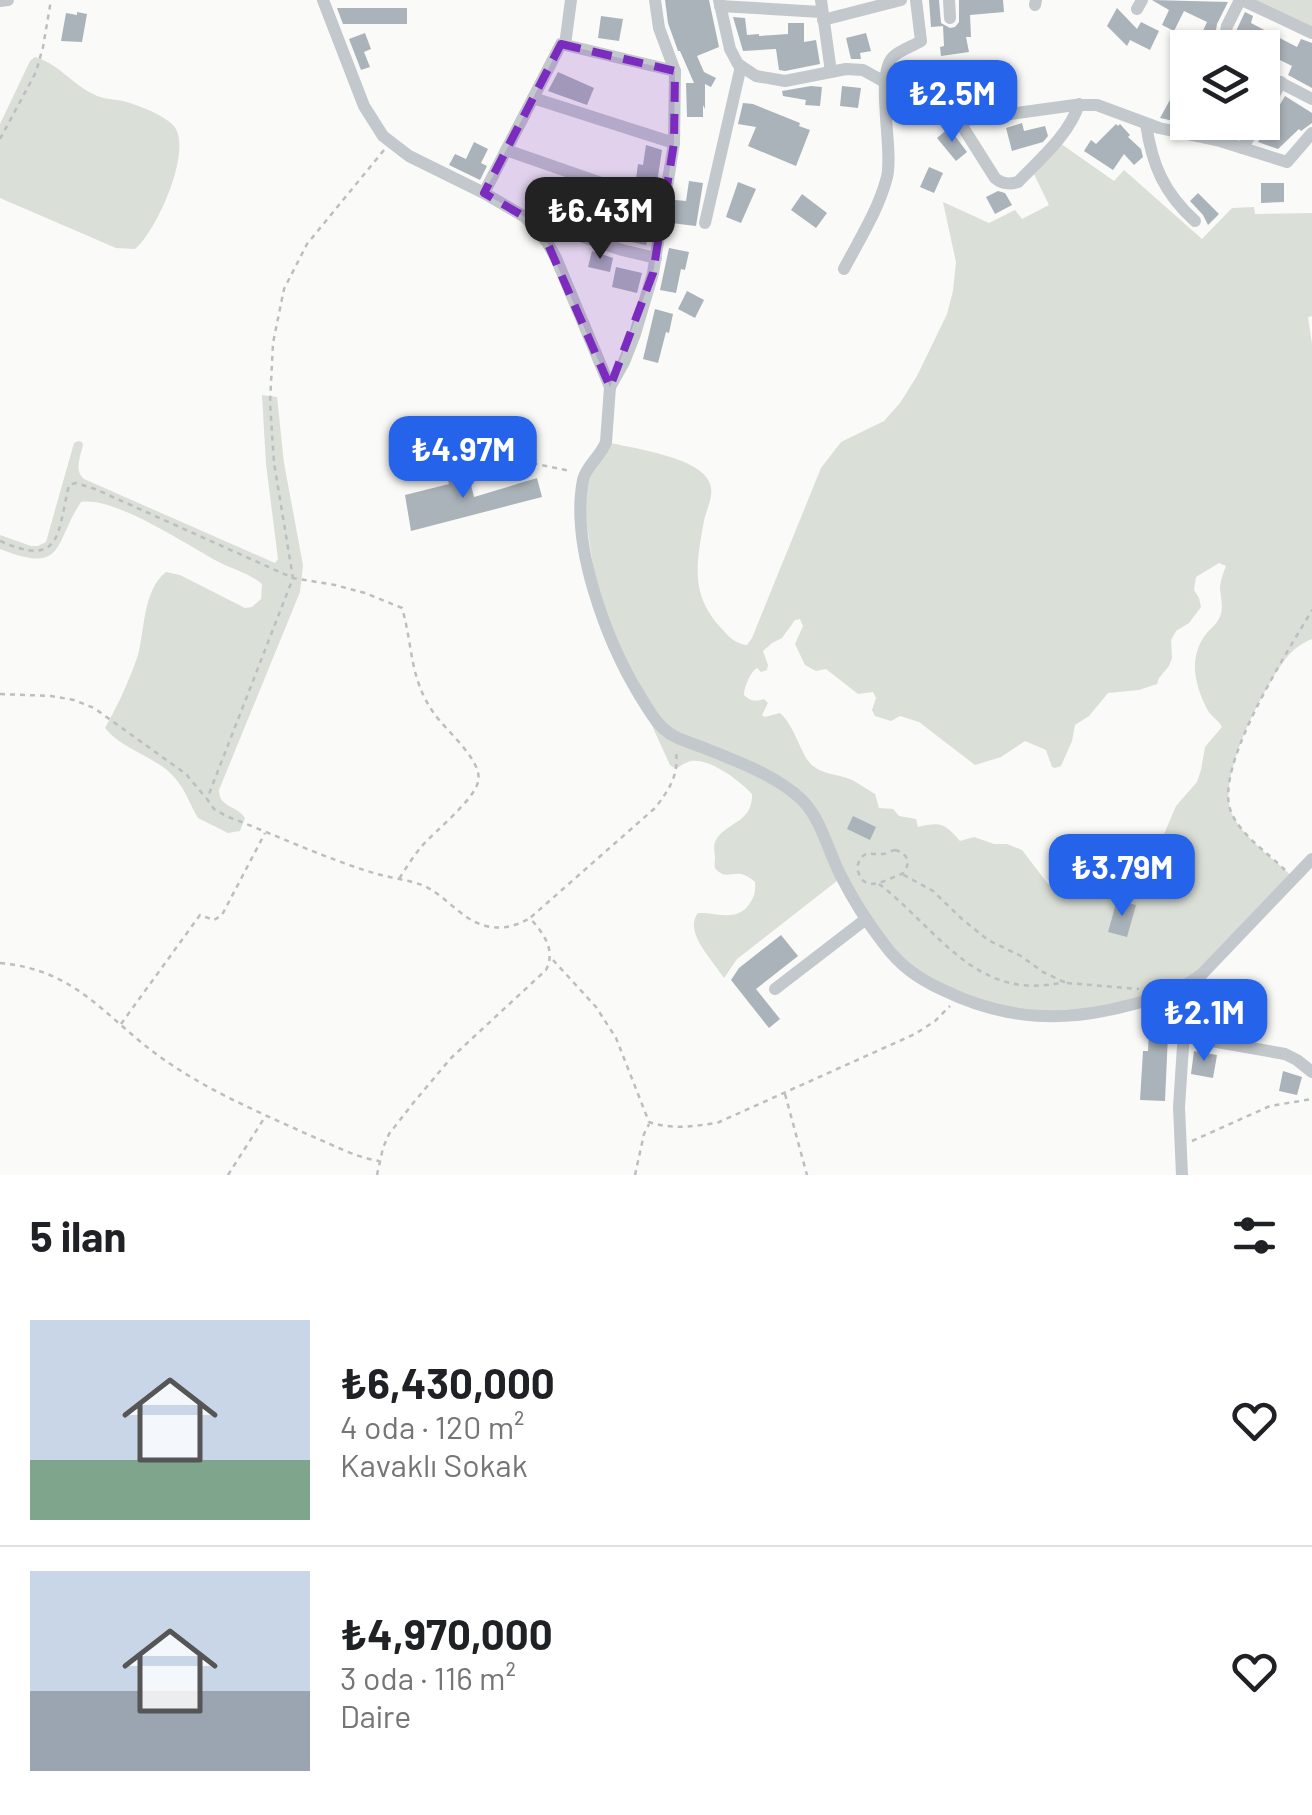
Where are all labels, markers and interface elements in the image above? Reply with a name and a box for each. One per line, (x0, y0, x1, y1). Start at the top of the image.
map controls (1170, 30, 1280, 140)
button: layers (1170, 30, 1280, 140)
pin: ₺2.5M (882, 60, 1022, 145)
text: ₺2.5M (908, 73, 996, 111)
pin: ₺6.43M (519, 177, 681, 262)
text: ₺6.43M (547, 190, 653, 228)
pin: ₺4.97M (382, 416, 544, 501)
text: ₺4.97M (411, 429, 515, 467)
pin: ₺3.79M (1041, 834, 1203, 919)
text: ₺3.79M (1071, 847, 1173, 885)
pin: ₺2.1M (1134, 979, 1274, 1064)
text: ₺2.1M (1163, 992, 1245, 1030)
icon: filters (1227, 1208, 1282, 1263)
text: 5 ilan (30, 1210, 126, 1260)
text: ₺6,430,000 (340, 1357, 555, 1407)
icon: home (110, 1360, 230, 1480)
icon: heart (1227, 1393, 1282, 1448)
text: 4 oda · 120 m² (340, 1407, 525, 1445)
text: Kavaklı Sokak (340, 1445, 528, 1483)
text: ₺4,970,000 (340, 1608, 553, 1658)
icon: home (110, 1611, 230, 1731)
icon: heart (1227, 1644, 1282, 1699)
text: 3 oda · 116 m² (340, 1658, 516, 1696)
text: Daire (340, 1696, 411, 1734)

